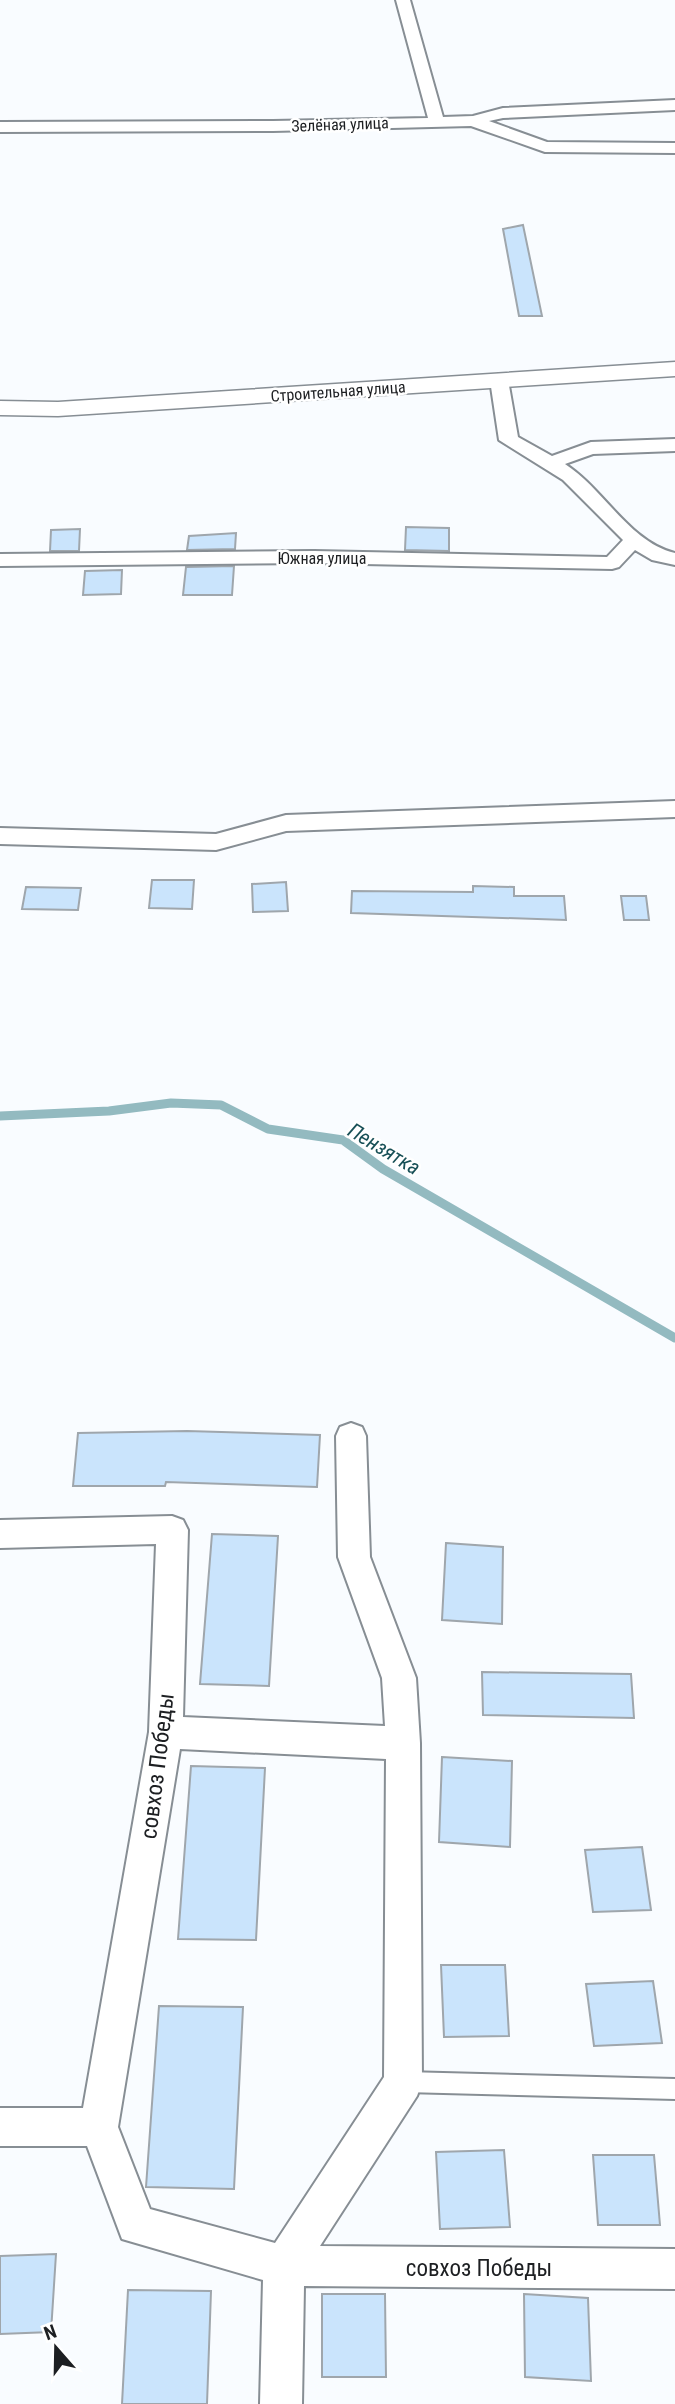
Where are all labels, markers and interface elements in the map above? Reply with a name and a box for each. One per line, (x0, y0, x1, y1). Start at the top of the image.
street label: Зелёная улица (291, 113, 389, 136)
street label: Строительная улица (270, 377, 406, 406)
street label: Южная улица (278, 549, 366, 568)
water label: Пензятка (344, 1118, 424, 1180)
street label: совхоз Победы (135, 1692, 180, 1840)
street label: совхоз Победы (406, 2255, 552, 2282)
north arrow (21, 2313, 91, 2383)
text: N (41, 2320, 60, 2345)

